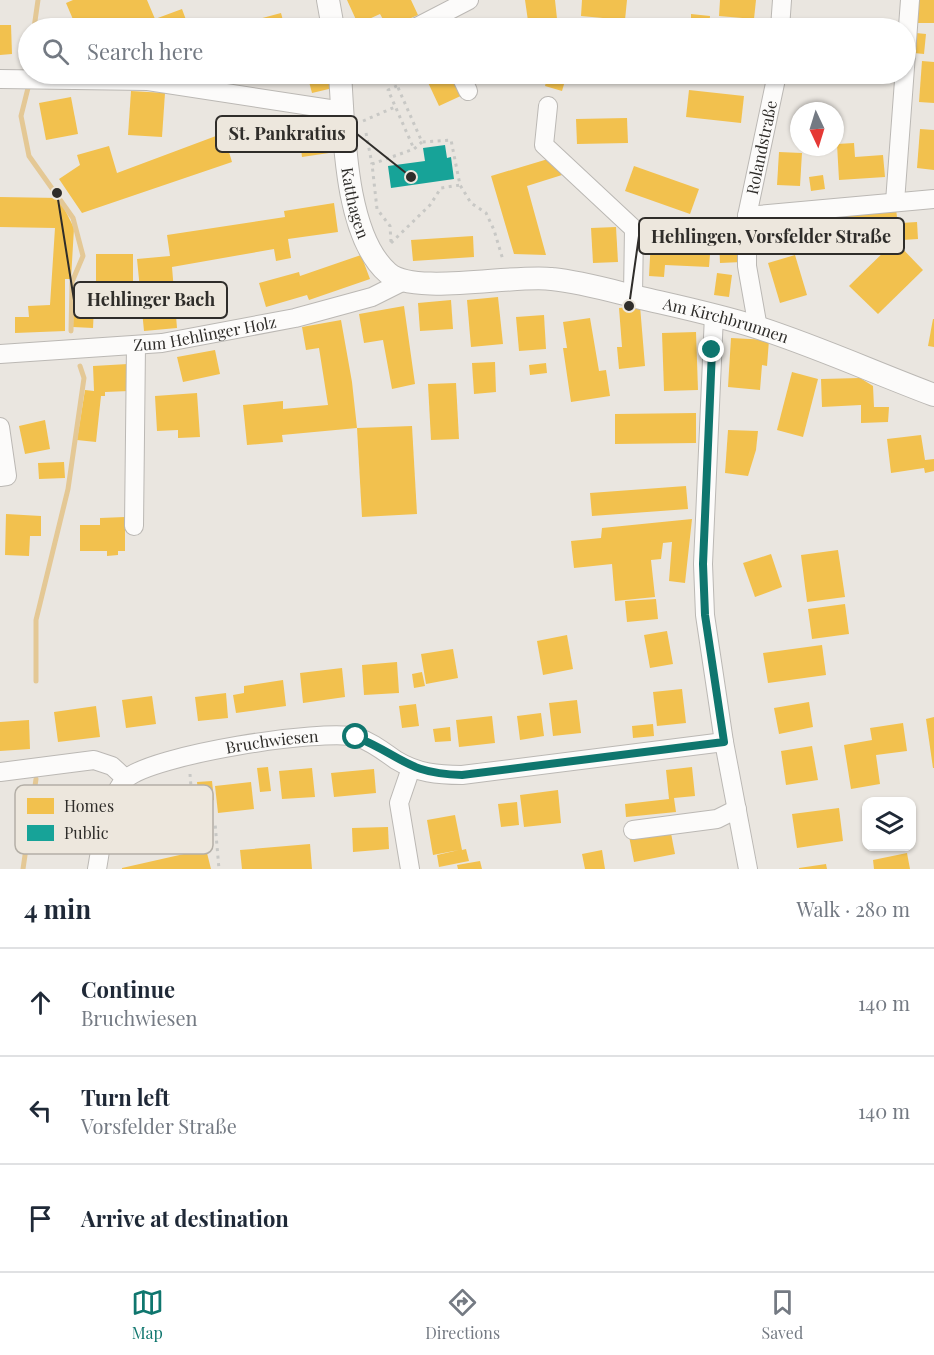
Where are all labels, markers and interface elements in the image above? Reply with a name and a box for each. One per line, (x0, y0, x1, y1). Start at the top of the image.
search box (18, 18, 916, 84)
icon: search (39, 35, 72, 68)
text: Search here (87, 36, 203, 66)
street label: Rolandstraße (741, 98, 781, 196)
north arrow (790, 102, 844, 156)
callout: St. Pankratius (216, 116, 357, 152)
text: St. Pankratius (228, 121, 346, 145)
street label: Katthagen (337, 166, 375, 242)
callout: Hehlingen, Vorsfelder Straße (639, 218, 904, 254)
text: Hehlingen, Vorsfelder Straße (651, 224, 891, 248)
callout: Hehlinger Bach (74, 282, 227, 318)
text: Hehlinger Bach (87, 287, 215, 311)
street label: Am Kirchbrunnen (660, 292, 792, 347)
street label: Zum Hehlinger Holz (133, 311, 278, 355)
route end (698, 336, 724, 362)
route start (342, 723, 368, 749)
street label: Bruchwiesen (224, 725, 320, 758)
legend (15, 785, 213, 854)
text: Homes (64, 795, 114, 816)
map controls (862, 797, 916, 851)
button: layers (862, 797, 916, 851)
text: Public (64, 822, 109, 843)
text: 4 min (24, 891, 91, 926)
text: Walk · 280 m (797, 895, 910, 922)
text: Continue (81, 974, 175, 1004)
icon: ahead (24, 986, 57, 1019)
text: 140 m (858, 989, 910, 1016)
text: Bruchwiesen (81, 1004, 198, 1031)
text: Turn left (81, 1082, 170, 1112)
icon: left (24, 1094, 57, 1127)
text: 140 m (858, 1097, 910, 1124)
text: Vorsfelder Straße (81, 1112, 237, 1139)
icon: arrive (24, 1202, 57, 1235)
text: Arrive at destination (81, 1203, 289, 1233)
tab: Map (131, 1286, 164, 1343)
tab: Directions (425, 1286, 500, 1343)
tab: Saved (762, 1286, 803, 1343)

